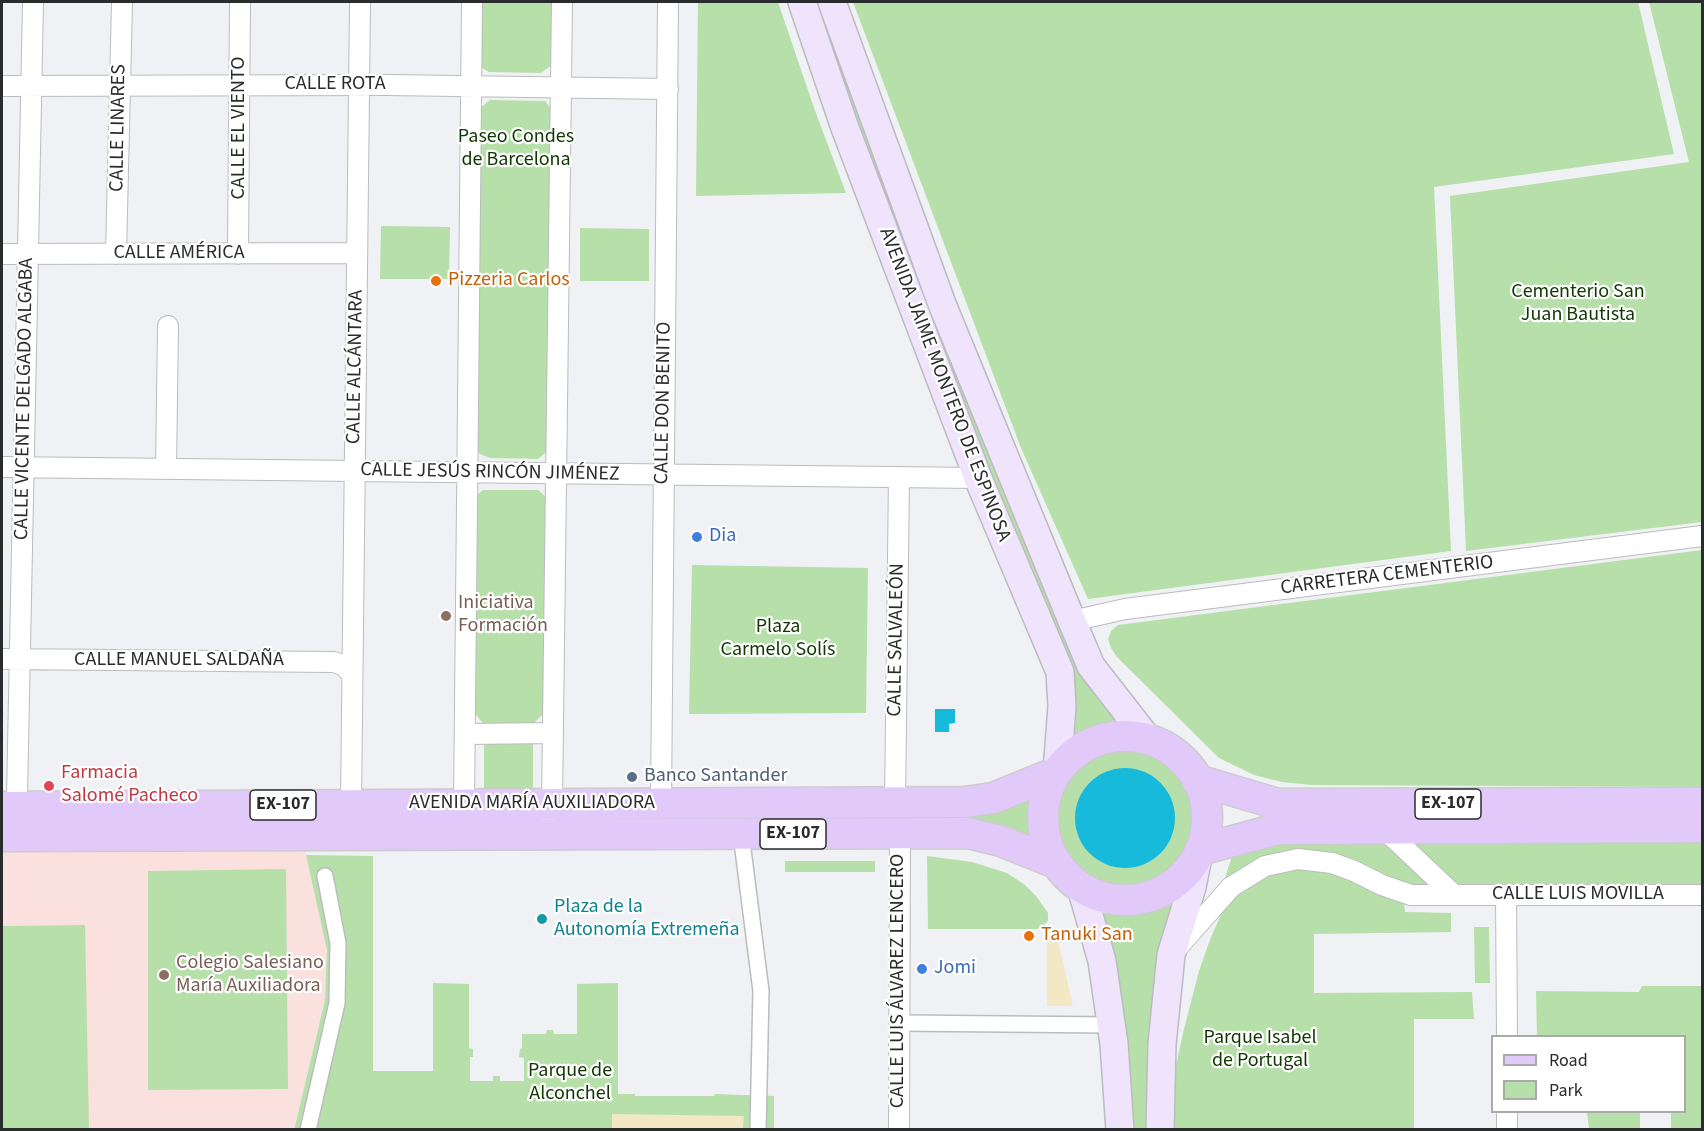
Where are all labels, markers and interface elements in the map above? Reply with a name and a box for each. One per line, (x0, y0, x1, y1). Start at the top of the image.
street label: CALLE EL VIENTO (228, 56, 252, 200)
street label: CALLE LINARES (106, 64, 132, 192)
street label: CALLE ROTA (284, 73, 386, 97)
park label: Paseo Condes de Barcelona (458, 126, 574, 173)
street label: AVENIDA JAIME MONTERO DE ESPINOSA (873, 225, 1015, 545)
street label: CALLE AMÉRICA (113, 242, 245, 266)
street label: CALLE VICENTE DELGADO ALGABA (11, 258, 39, 540)
place label: Pizzeria Carlos (448, 269, 570, 293)
marker: Pizzeria Carlos (429, 274, 443, 288)
park label: Cementerio San Juan Bautista (1511, 281, 1645, 328)
street label: CALLE ALCÁNTARA (343, 290, 369, 444)
street label: CALLE DON BENITO (651, 321, 677, 485)
street label: CALLE JESÚS RINCÓN JIMÉNEZ (360, 459, 620, 487)
place label: Dia (709, 525, 736, 549)
marker: Dia (690, 530, 704, 544)
street label: CARRETERA CEMENTERIO (1279, 551, 1495, 601)
street label: CALLE SALVALEÓN (884, 563, 910, 717)
place label: Iniciativa Formación (458, 592, 548, 639)
marker: Iniciativa Formación (439, 609, 453, 623)
park label: Plaza Carmelo Solís (721, 616, 835, 663)
street label: CALLE MANUEL SALDAÑA (74, 649, 284, 673)
place label: Farmacia Salomé Pacheco (61, 762, 198, 809)
place label: Banco Santander (644, 765, 787, 789)
marker: Banco Santander (625, 770, 639, 784)
marker: Farmacia Salomé Pacheco (42, 779, 56, 793)
road number: EX-107 (1415, 789, 1481, 819)
road number: EX-107 (250, 790, 316, 820)
street label: AVENIDA MARÍA AUXILIADORA (409, 792, 655, 816)
road number: EX-107 (760, 819, 826, 849)
street label: CALLE LUIS ÁLVAREZ LENCERO (887, 854, 911, 1108)
street label: CALLE LUIS MOVILLA (1492, 883, 1664, 907)
place label: Plaza de la Autonomía Extremeña (554, 896, 740, 943)
marker: Plaza de la Autonomía Extremeña (535, 912, 549, 926)
place label: Tanuki San (1041, 924, 1133, 948)
marker: Tanuki San (1022, 929, 1036, 943)
place label: Colegio Salesiano María Auxiliadora (176, 952, 324, 999)
place label: Jomi (934, 957, 976, 981)
marker: Jomi (915, 962, 929, 976)
marker: Colegio Salesiano María Auxiliadora (157, 968, 171, 982)
park label: Parque Isabel de Portugal (1204, 1027, 1316, 1074)
legend (1491, 1035, 1686, 1113)
text: Road (1549, 1048, 1588, 1073)
park label: Parque de Alconchel (528, 1060, 612, 1107)
text: Park (1549, 1078, 1583, 1103)

